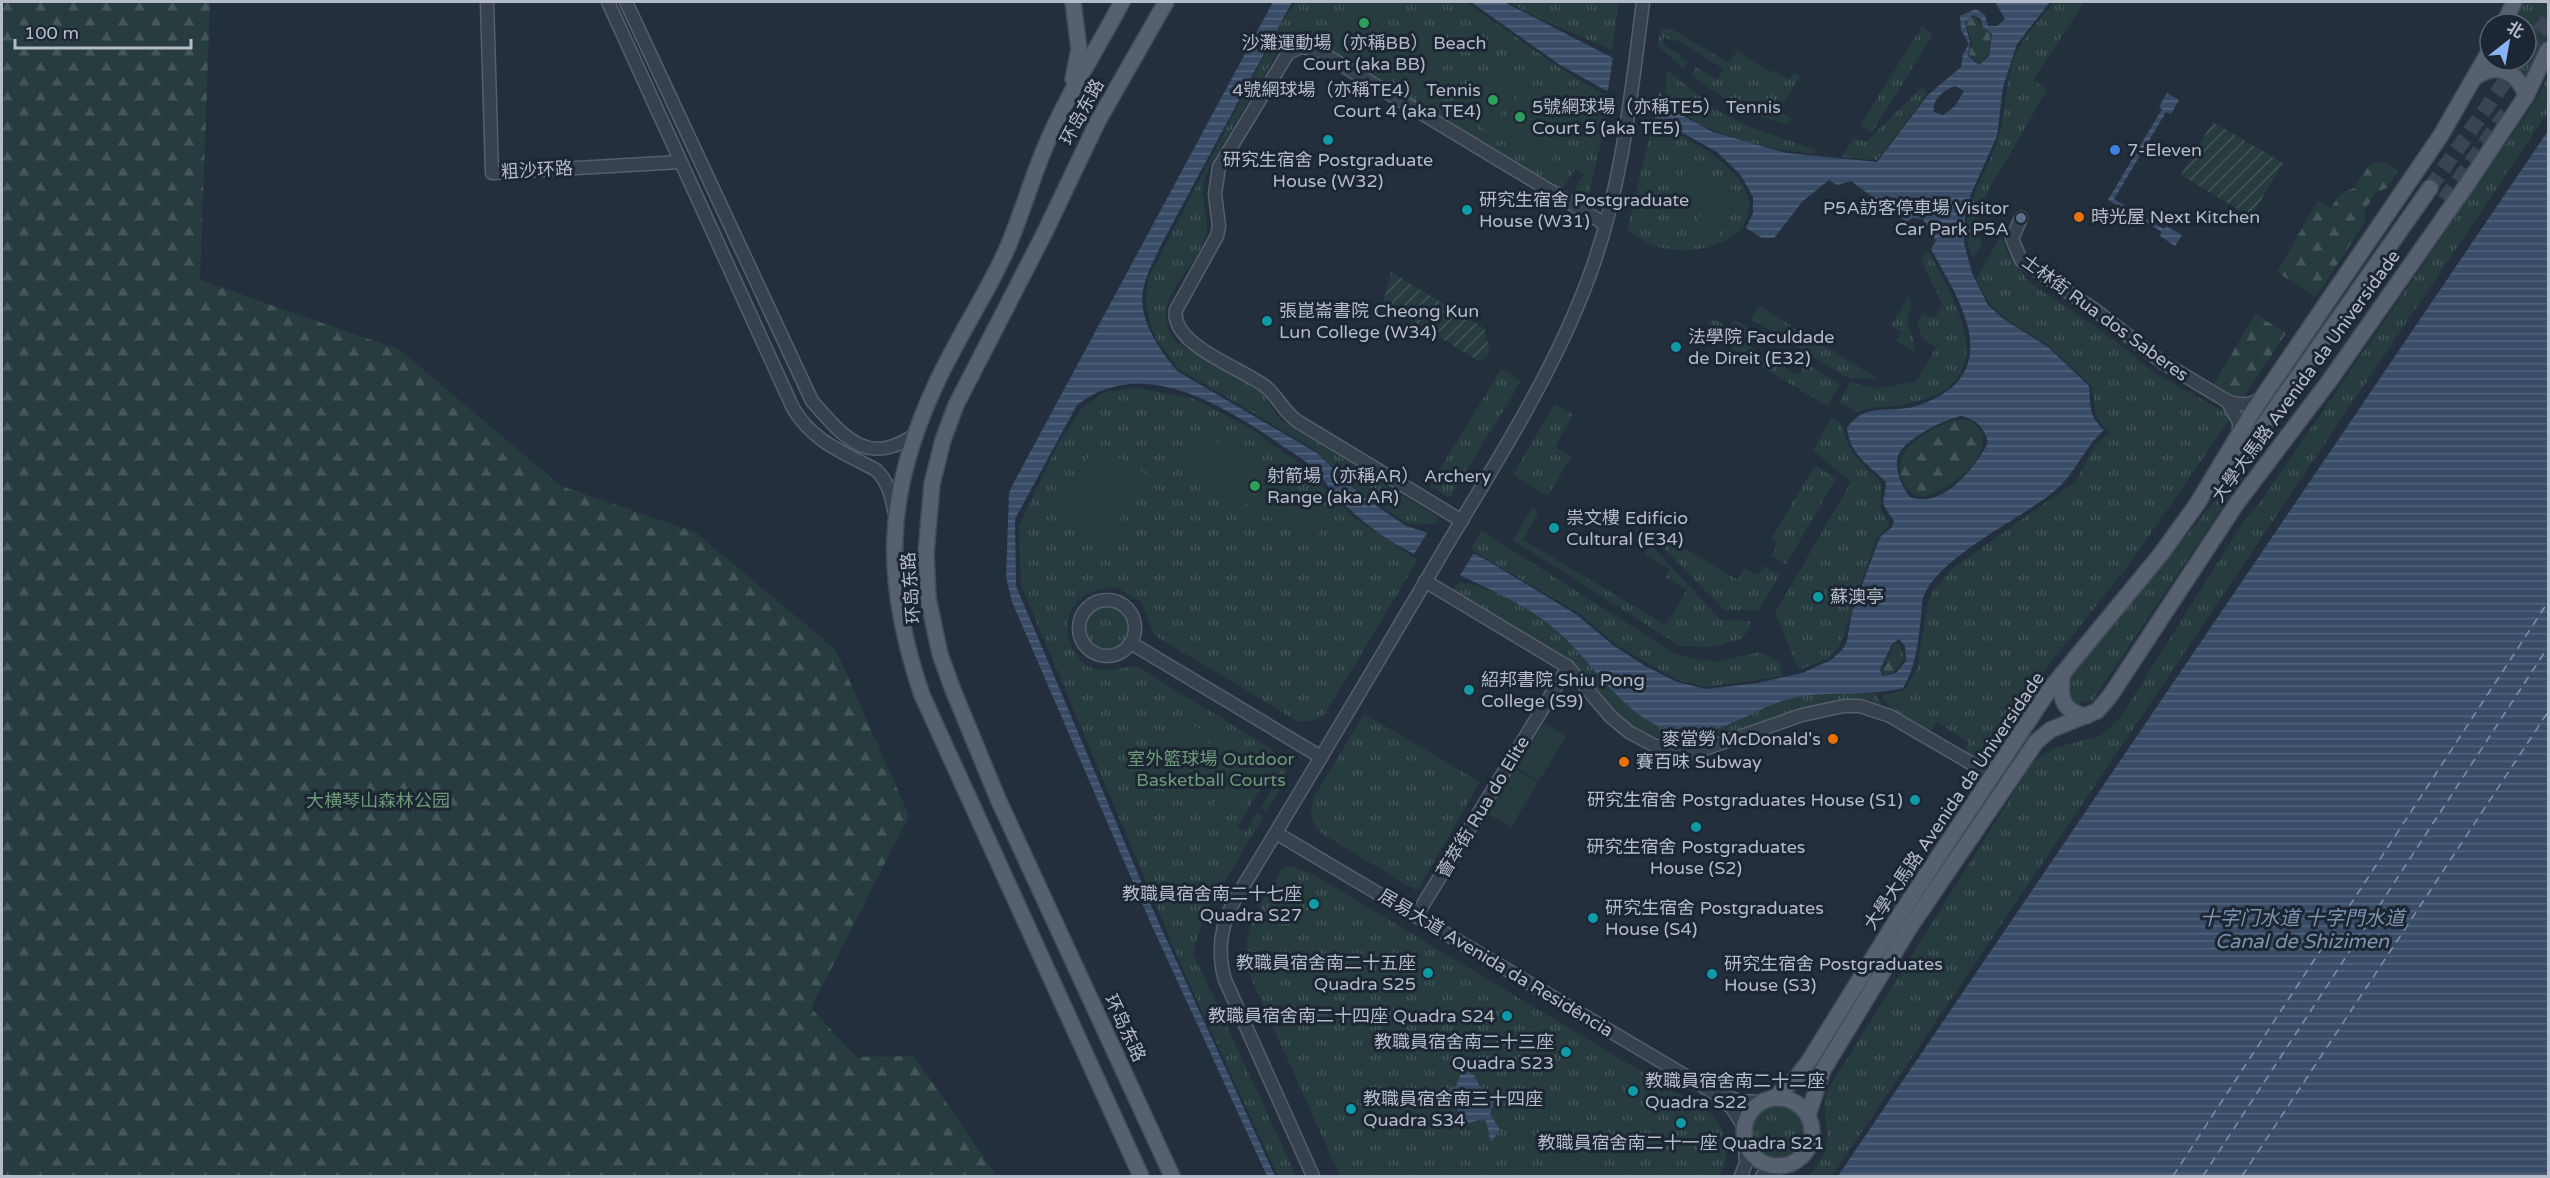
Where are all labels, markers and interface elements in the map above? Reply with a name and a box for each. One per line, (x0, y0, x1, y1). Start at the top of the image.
scale bar (15, 12, 190, 50)
north arrow (2478, 12, 2538, 72)
marker: 沙灘運動場（亦稱BB） Beach Court (aka BB) (1357, 16, 1371, 30)
text: 北 (2503, 17, 2527, 43)
text: 100 m (24, 22, 79, 44)
place label: 沙灘運動場（亦稱BB） Beach Court (aka BB) (1242, 32, 1486, 75)
street label: 环岛东路 (1055, 75, 1109, 149)
place label: 4號網球場（亦稱TE4） Tennis Court 4 (aka TE4) (1232, 79, 1481, 122)
marker: 4號網球場（亦稱TE4） Tennis Court 4 (aka TE4) (1486, 93, 1500, 107)
place label: 5號網球場（亦稱TE5） Tennis Court 5 (aka TE5) (1532, 96, 1781, 139)
marker: 5號網球場（亦稱TE5） Tennis Court 5 (aka TE5) (1513, 110, 1527, 124)
marker: 研究生宿舍 Postgraduate House (W32) (1321, 133, 1335, 147)
place label: 7-Eleven (2127, 139, 2202, 161)
marker: 7-Eleven (2108, 143, 2122, 157)
place label: 研究生宿舍 Postgraduate House (W32) (1223, 149, 1433, 192)
street label: 粗沙环路 (500, 157, 574, 183)
place label: 研究生宿舍 Postgraduate House (W31) (1479, 189, 1689, 232)
place label: P5A訪客停車場 Visitor Car Park P5A (1823, 197, 2009, 240)
marker: 研究生宿舍 Postgraduate House (W31) (1460, 203, 1474, 217)
place label: 時光屋 Next Kitchen (2091, 206, 2260, 228)
marker: 時光屋 Next Kitchen (2072, 210, 2086, 224)
marker: P5A訪客停車場 Visitor Car Park P5A (2014, 211, 2028, 225)
street label: 大學大馬路 Avenida da Universidade (2207, 246, 2405, 506)
street label: 士林街 Rua dos Saberes (2017, 250, 2193, 386)
place label: 張崑崙書院 Cheong Kun Lun College (W34) (1279, 300, 1479, 343)
marker: 張崑崙書院 Cheong Kun Lun College (W34) (1260, 314, 1274, 328)
place label: 法學院 Faculdade de Direit (E32) (1688, 326, 1834, 369)
marker: 法學院 Faculdade de Direit (E32) (1669, 340, 1683, 354)
place label: 射箭場（亦稱AR） Archery Range (aka AR) (1267, 465, 1492, 508)
marker: 射箭場（亦稱AR） Archery Range (aka AR) (1248, 479, 1262, 493)
place label: 祟文樓 Edifício Cultural (E34) (1566, 507, 1688, 550)
marker: 祟文樓 Edifício Cultural (E34) (1547, 521, 1561, 535)
street label: 环岛东路 (897, 551, 925, 625)
place label: 蘇澳亭 (1830, 586, 1884, 608)
marker: 蘇澳亭 (1811, 590, 1825, 604)
street label: 大學大馬路 Avenida da Universidade (1859, 668, 2049, 934)
place label: 紹邦書院 Shiu Pong College (S9) (1481, 669, 1645, 712)
marker: 紹邦書院 Shiu Pong College (S9) (1462, 683, 1476, 697)
place label: 麥當勞 McDonald's (1662, 728, 1821, 750)
street label: 薈萃街 Rua do Elite (1432, 732, 1534, 882)
marker: 麥當勞 McDonald's (1826, 732, 1840, 746)
park label: 室外籃球場 Outdoor Basketball Courts (1127, 748, 1295, 791)
place label: 賽百味 Subway (1636, 751, 1762, 773)
marker: 賽百味 Subway (1617, 755, 1631, 769)
place label: 研究生宿舍 Postgraduates House (S1) (1587, 789, 1903, 811)
park label: 大横琴山森林公园 (306, 790, 450, 812)
marker: 研究生宿舍 Postgraduates House (S1) (1908, 793, 1922, 807)
marker: 研究生宿舍 Postgraduates House (S2) (1689, 820, 1703, 834)
place label: 研究生宿舍 Postgraduates House (S2) (1587, 836, 1805, 879)
place label: 教職員宿舍南二十七座 Quadra S27 (1122, 883, 1302, 926)
street label: 居易大道 Avenida da Residência (1375, 884, 1617, 1042)
marker: 教職員宿舍南二十七座 Quadra S27 (1307, 897, 1321, 911)
place label: 研究生宿舍 Postgraduates House (S4) (1605, 897, 1824, 940)
water label: 十字门水道 十字門水道 Canal de Shizimen (2199, 907, 2408, 954)
marker: 研究生宿舍 Postgraduates House (S4) (1586, 911, 1600, 925)
place label: 教職員宿舍南二十五座 Quadra S25 (1236, 952, 1416, 995)
place label: 研究生宿舍 Postgraduates House (S3) (1724, 953, 1943, 996)
marker: 教職員宿舍南二十五座 Quadra S25 (1421, 966, 1435, 980)
marker: 研究生宿舍 Postgraduates House (S3) (1705, 967, 1719, 981)
street label: 环岛东路 (1100, 991, 1150, 1065)
place label: 教職員宿舍南二十四座 Quadra S24 (1208, 1005, 1495, 1027)
marker: 教職員宿舍南二十四座 Quadra S24 (1500, 1009, 1514, 1023)
place label: 教職員宿舍南二十三座 Quadra S23 (1374, 1031, 1554, 1074)
marker: 教職員宿舍南二十三座 Quadra S23 (1559, 1045, 1573, 1059)
place label: 教職員宿舍南二十二座 Quadra S22 (1645, 1070, 1825, 1113)
marker: 教職員宿舍南二十二座 Quadra S22 (1626, 1084, 1640, 1098)
place label: 教職員宿舍南三十四座 Quadra S34 (1363, 1088, 1543, 1131)
marker: 教職員宿舍南三十四座 Quadra S34 (1344, 1102, 1358, 1116)
marker: 教職員宿舍南二十一座 Quadra S21 (1674, 1116, 1688, 1130)
place label: 教職員宿舍南二十一座 Quadra S21 (1538, 1132, 1824, 1154)

